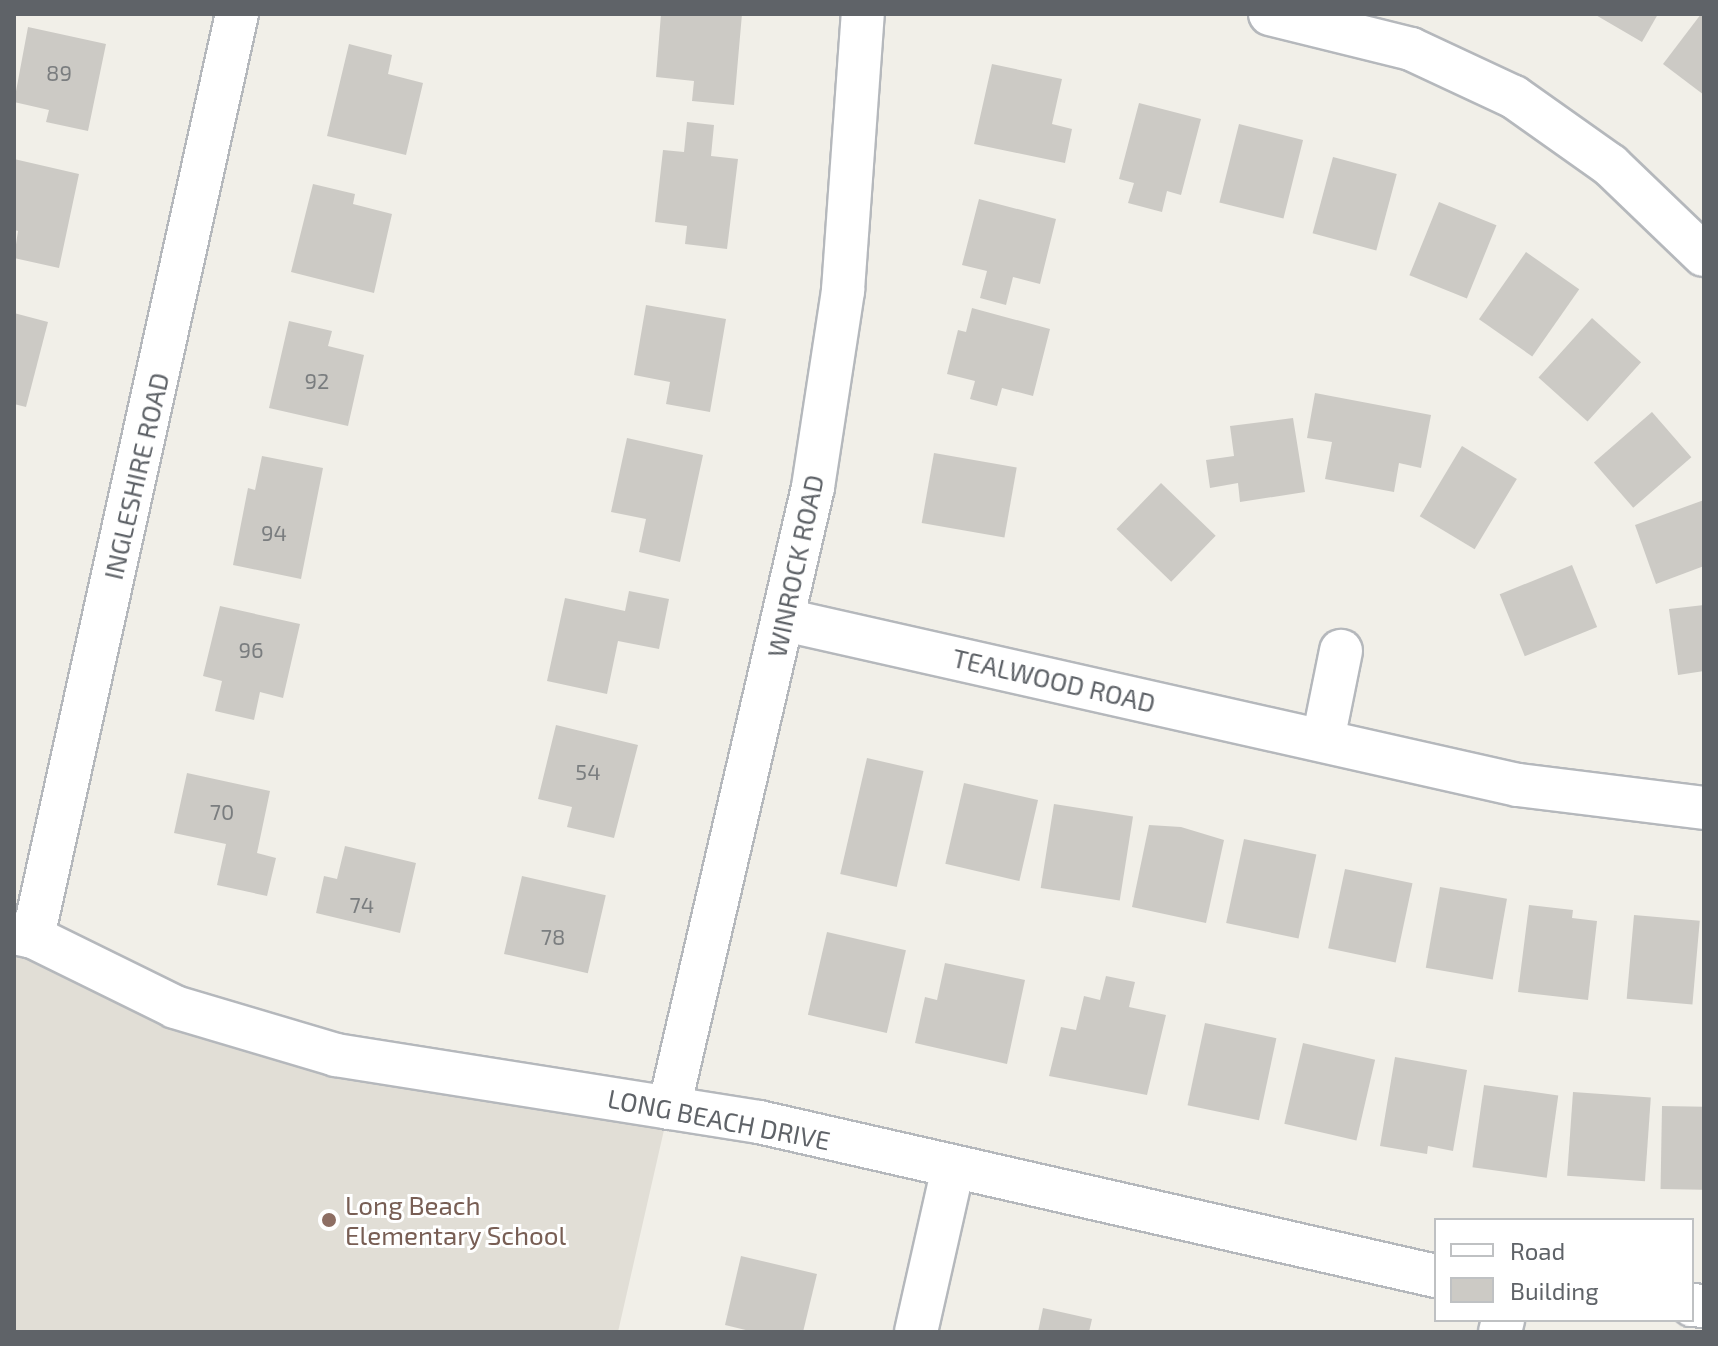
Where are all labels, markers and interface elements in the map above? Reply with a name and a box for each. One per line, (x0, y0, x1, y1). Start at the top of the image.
house number: 89 (46, 60, 72, 86)
house number: 92 (305, 368, 329, 394)
street label: INGLESHIRE ROAD (97, 370, 175, 582)
street label: WINROCK ROAD (760, 472, 830, 660)
house number: 94 (261, 520, 287, 546)
house number: 96 (238, 637, 264, 663)
street label: TEALWOOD ROAD (950, 641, 1158, 719)
house number: 54 (575, 759, 601, 785)
house number: 70 (210, 799, 234, 825)
house number: 74 (350, 892, 374, 918)
house number: 78 (541, 924, 565, 950)
street label: LONG BEACH DRIVE (605, 1082, 833, 1156)
place label: Long Beach Elementary School (345, 1189, 567, 1250)
marker: Long Beach Elementary School (320, 1211, 338, 1229)
legend (1434, 1218, 1694, 1322)
text: Road (1510, 1236, 1565, 1265)
text: Building (1510, 1276, 1599, 1305)

